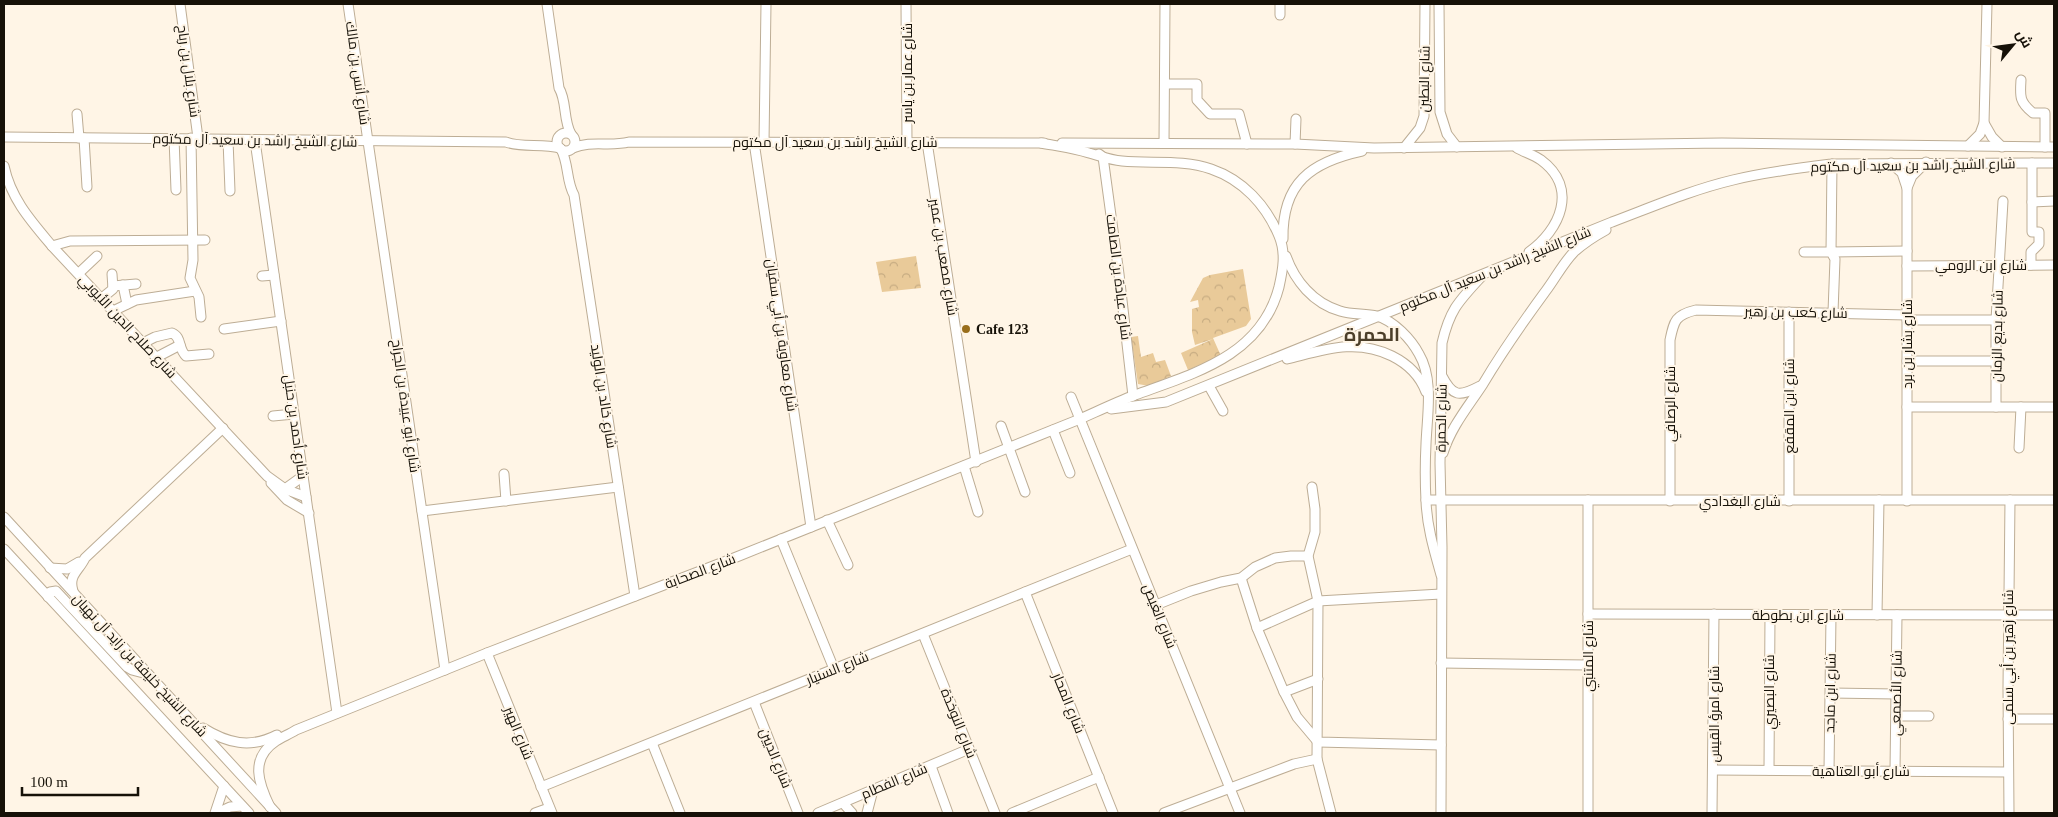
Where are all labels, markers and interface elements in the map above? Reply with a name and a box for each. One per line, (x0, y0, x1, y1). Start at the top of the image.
street label: شارع أنس بن مالك (342, 20, 374, 126)
north arrow (1988, 20, 2038, 70)
street label: شارع عمار بن ياسر (900, 23, 916, 124)
street label: شارع بلال بن رباح (174, 24, 202, 118)
text: ش (2012, 27, 2036, 51)
street label: شارع البطين (1416, 46, 1434, 113)
street label: شارع الشيخ راشد بن سعيد آل مكتوم (152, 131, 358, 152)
street label: شارع الشيخ راشد بن سعيد آل مكتوم (732, 135, 938, 152)
street label: شارع الشيخ راشد بن سعيد آل مكتوم (1810, 156, 2016, 177)
street label: شارع مصعب بن عمير (926, 196, 960, 317)
street label: شارع عبادة بن الصامت (1102, 213, 1134, 341)
street label: شارع الشيخ راشد بن سعيد آل مكتوم (1397, 224, 1594, 317)
street label: شارع معاوية بن أبي سفيان (759, 257, 802, 413)
street label: شارع ابن الرومي (1935, 258, 2027, 277)
street label: شارع صلاح الدين الأيوبي (73, 272, 179, 384)
street label: شارع بديع الزمان (1989, 290, 2007, 382)
street label: شارع بشار بن برد (1900, 299, 1916, 389)
street label: شارع كعب بن زهير (1743, 304, 1848, 322)
place label: Cafe 123 (976, 322, 1029, 337)
marker: Cafe 123 (960, 323, 972, 335)
district label: الحمرة (1344, 324, 1400, 346)
street label: شارع أبو عبيدة بن الجراح (388, 338, 424, 474)
street label: شارع خالد بن الوليد (587, 343, 619, 450)
street label: شارع ابن المقفع (1782, 358, 1798, 454)
street label: شارع الرصافي (1663, 366, 1682, 442)
street label: شارع أحمد بن حنبل (280, 374, 312, 480)
street label: شارع الحمرة (1433, 384, 1451, 452)
street label: شارع البغدادي (1699, 494, 1781, 513)
street label: شارع الصحابة (663, 551, 738, 593)
street label: شارع الغيص (1139, 582, 1179, 651)
street label: شارع زهير بن أبي سلمى (1999, 589, 2020, 725)
street label: شارع الشيخ خليفة بن زايد آل نهيان (69, 591, 210, 741)
street label: شارع ابن بطوطة (1752, 608, 1844, 624)
street label: شارع المتنبي (1581, 620, 1600, 692)
street label: شارع السنيار (803, 649, 871, 689)
street label: شارع الأصمعي (1888, 650, 1909, 736)
street label: شارع ابن ماجد (1822, 653, 1840, 733)
street label: شارع البصيري (1762, 654, 1781, 730)
street label: شارع امرؤ القيس (1707, 666, 1723, 762)
street label: شارع المحار (1048, 670, 1087, 736)
street label: شارع النوخذة (937, 686, 979, 761)
street label: شارع الهير (500, 704, 536, 762)
street label: شارع الديين (756, 726, 794, 791)
street label: شارع الفطام (859, 761, 930, 804)
street label: شارع أبو العتاهية (1812, 762, 1910, 780)
scale bar (22, 764, 139, 796)
text: 100 m (30, 774, 68, 790)

